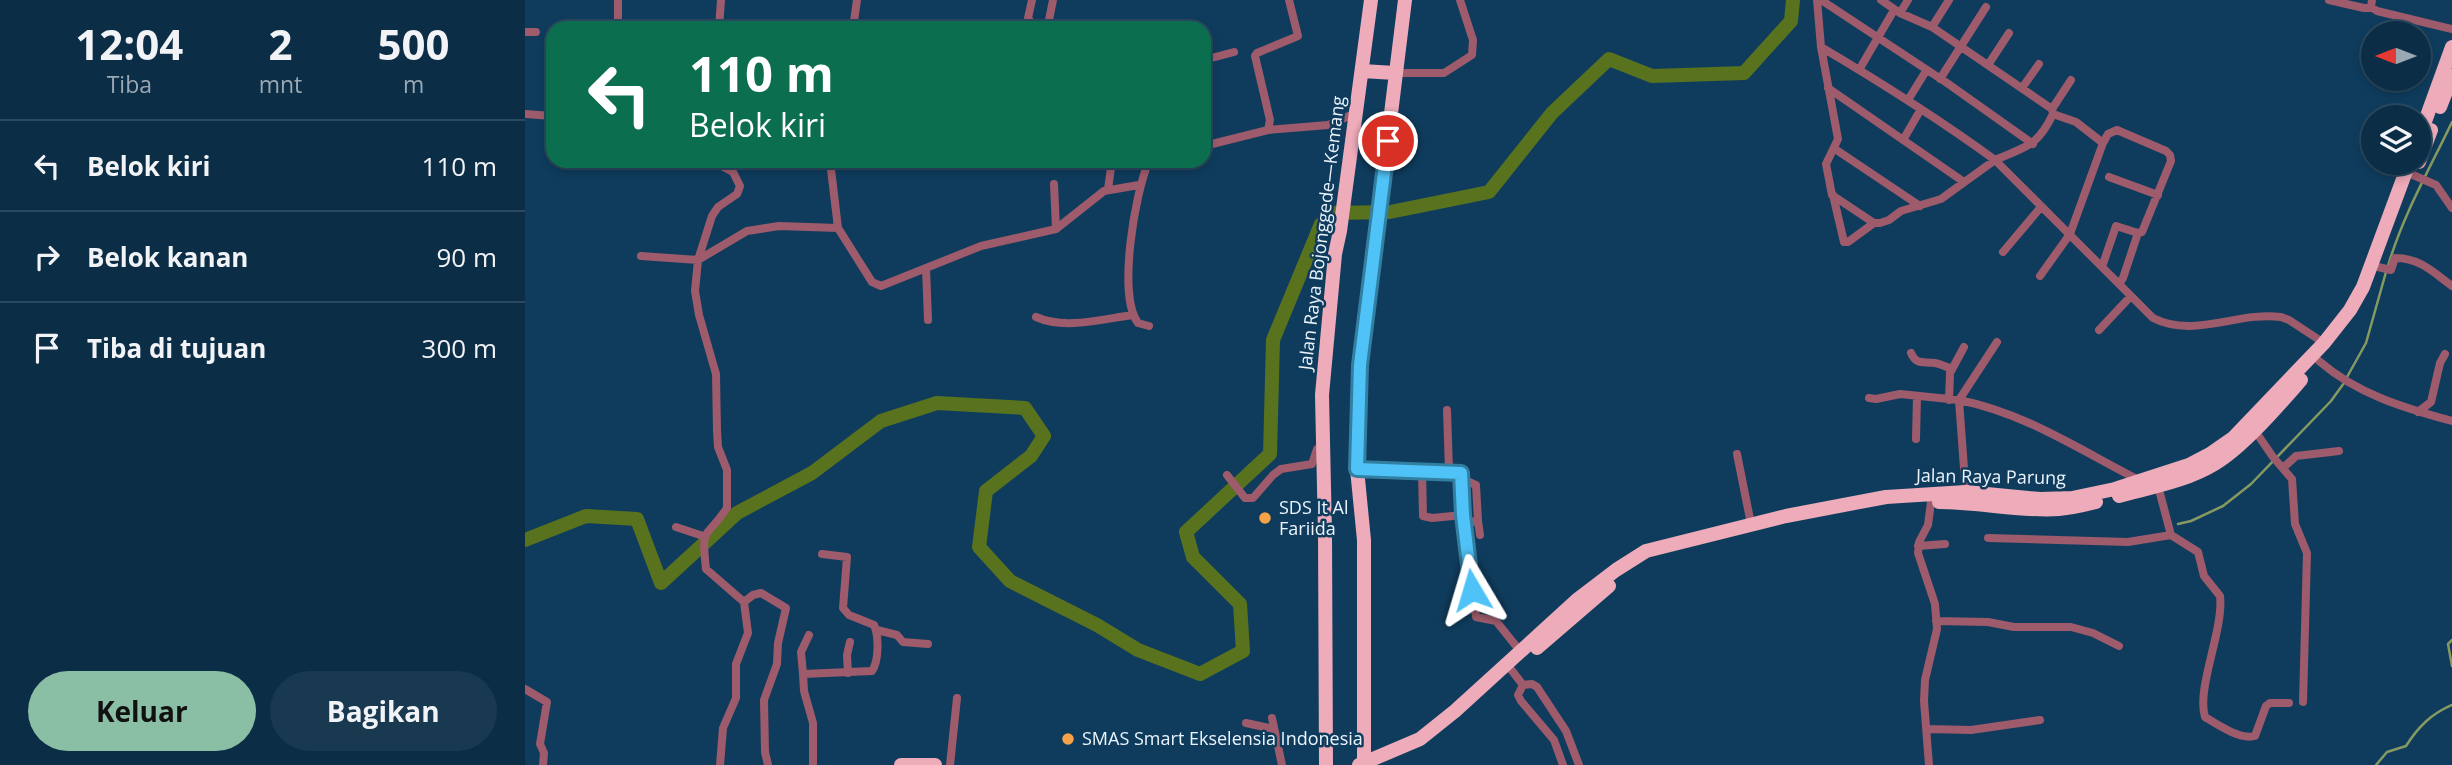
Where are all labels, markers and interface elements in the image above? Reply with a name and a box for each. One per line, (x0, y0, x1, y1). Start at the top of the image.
text: 12:04 (75, 15, 183, 72)
text: 2 (268, 15, 292, 72)
text: 500 (378, 15, 450, 72)
north arrow (2361, 21, 2431, 91)
map controls (2361, 21, 2431, 175)
text: 110 m (689, 40, 834, 106)
icon: left (574, 49, 665, 140)
text: Tiba (107, 68, 152, 100)
text: mnt (259, 68, 302, 100)
text: m (403, 68, 424, 100)
street label: Jalan Raya Bojonggede—Kemang (1292, 94, 1350, 373)
text: Belok kiri (689, 103, 826, 146)
button: layers (2361, 105, 2431, 175)
pin (1358, 111, 1418, 171)
icon: arrive (1369, 122, 1407, 160)
icon: left (28, 147, 66, 185)
text: Belok kiri (87, 148, 211, 184)
text: 110 m (422, 148, 497, 184)
icon: right (28, 238, 66, 276)
text: Belok kanan (87, 239, 248, 275)
text: 90 m (436, 239, 497, 275)
icon: arrive (28, 329, 66, 367)
text: Tiba di tujuan (87, 330, 266, 366)
text: 300 m (422, 330, 497, 366)
street label: Jalan Raya Parung (1914, 463, 2066, 489)
place label: SDS It Al Fariida (1279, 495, 1349, 540)
marker: SDS It Al Fariida (1257, 510, 1273, 526)
position arrow (1435, 553, 1509, 627)
button: Keluar (28, 671, 256, 751)
button: Bagikan (270, 671, 497, 751)
place label: SMAS Smart Ekselensia Indonesia (1082, 726, 1363, 750)
marker: SMAS Smart Ekselensia Indonesia (1060, 731, 1076, 747)

